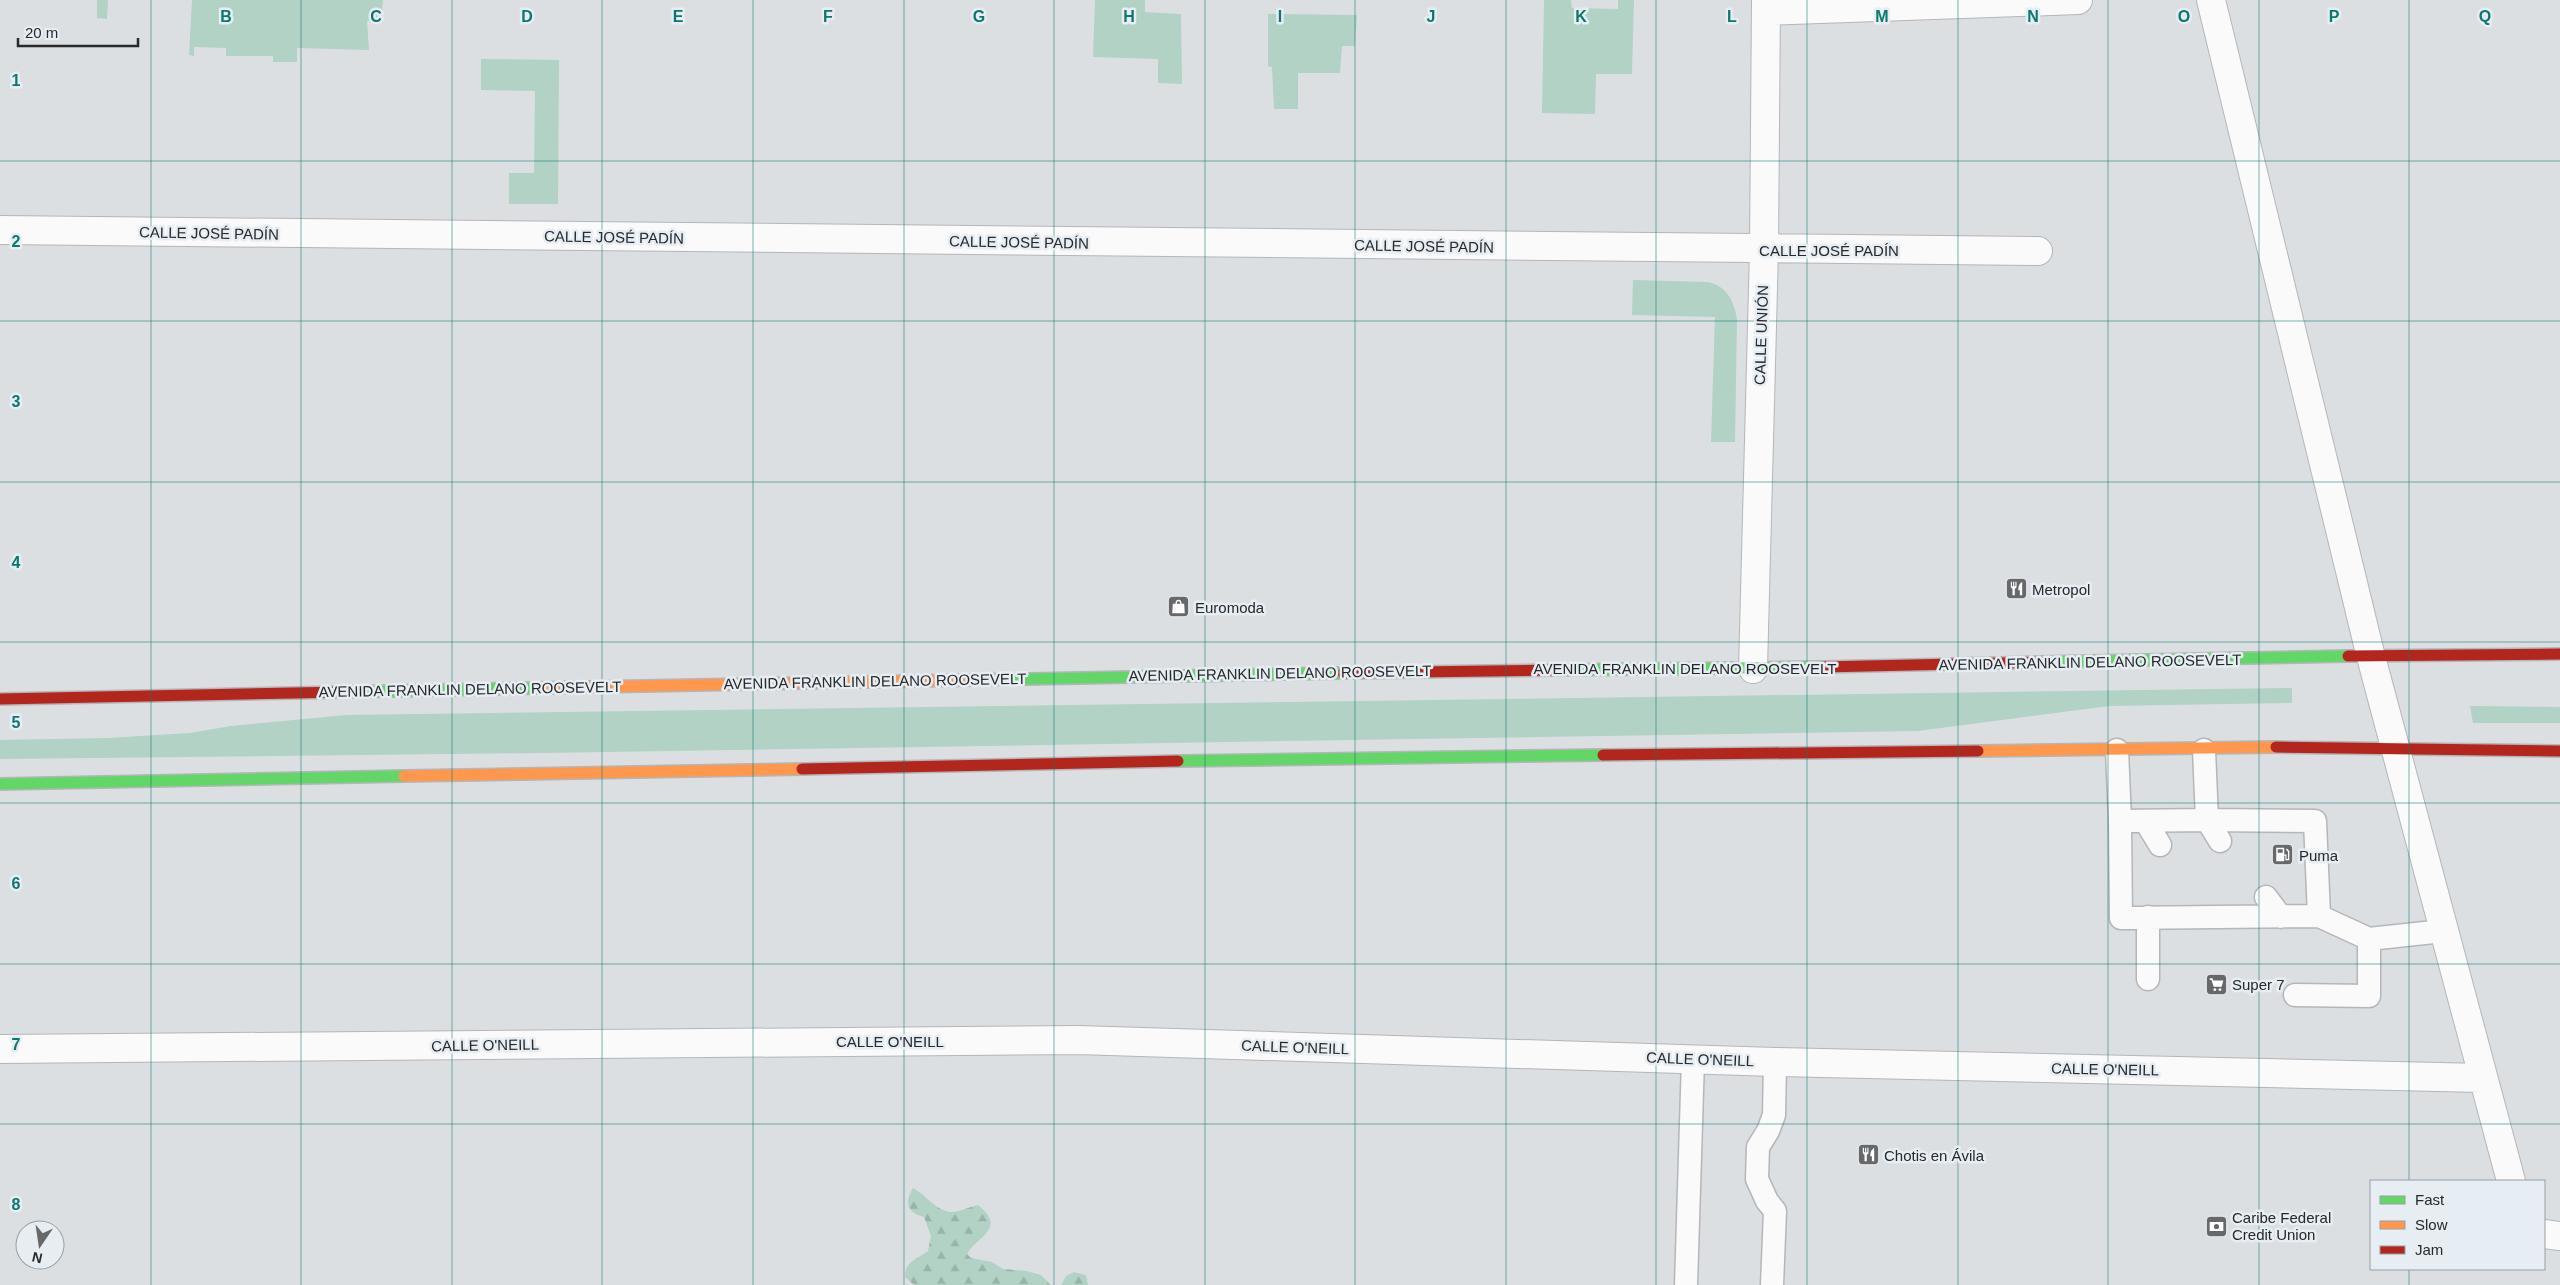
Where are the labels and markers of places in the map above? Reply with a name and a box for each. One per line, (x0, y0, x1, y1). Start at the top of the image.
restaurant icon: Metropol (2004, 577, 2028, 601)
place label: Metropol (2032, 581, 2090, 598)
shop icon: Euromoda (1167, 595, 1191, 619)
place label: Euromoda (1195, 599, 1265, 616)
fuel station icon: Puma (2271, 843, 2295, 867)
place label: Puma (2299, 847, 2339, 864)
supermarket icon: Super 7 (2204, 972, 2228, 996)
place label: Super 7 (2232, 976, 2285, 993)
restaurant icon: Chotis en Ávila (1856, 1143, 1880, 1167)
place label: Chotis en Ávila (1884, 1147, 1985, 1164)
place label: Caribe Federal Credit Union (2232, 1209, 2331, 1243)
bank icon: Caribe Federal Credit Union (2204, 1214, 2228, 1238)

